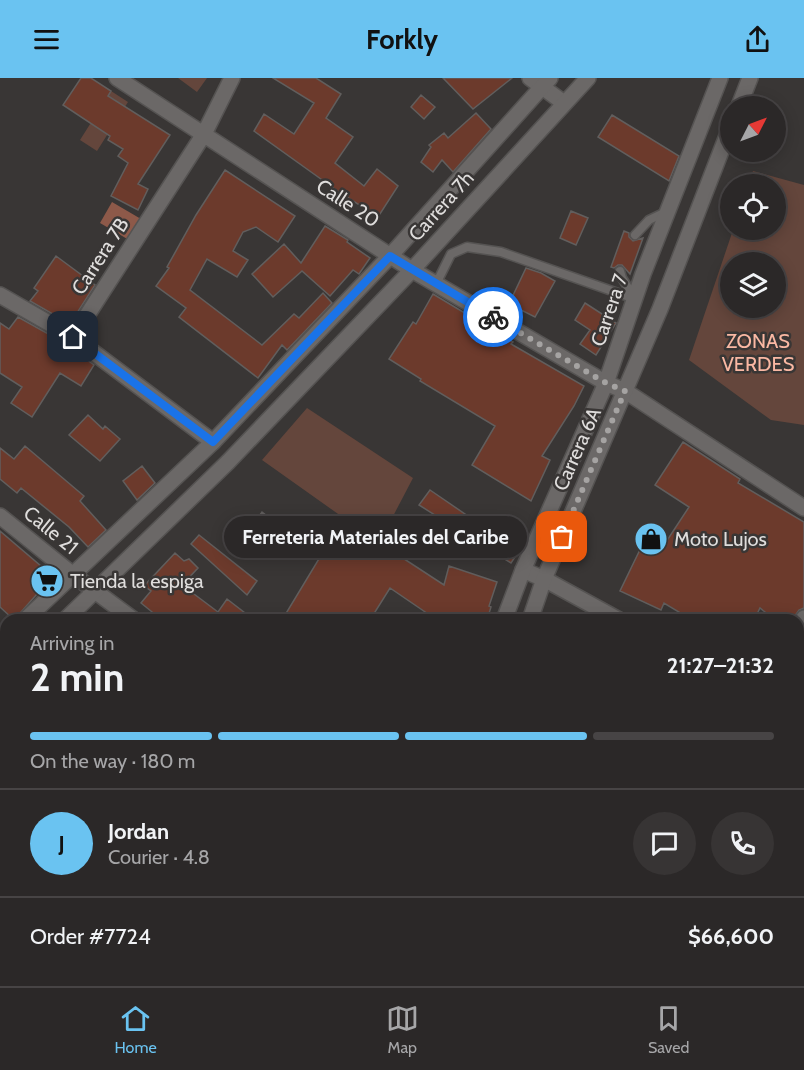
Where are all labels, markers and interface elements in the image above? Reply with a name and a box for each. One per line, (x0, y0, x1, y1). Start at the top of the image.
icon: menu (30, 23, 63, 56)
text: Forkly (366, 23, 438, 56)
icon: share (741, 23, 774, 56)
north arrow (720, 96, 786, 162)
map controls (720, 96, 786, 318)
street label: Carrera 7h (403, 166, 479, 246)
street label: Calle 20 (312, 174, 384, 232)
button: locate (720, 174, 786, 240)
street label: Carrera 7B (66, 213, 134, 299)
button: layers (720, 252, 786, 318)
street label: Carrera 7 (585, 271, 633, 349)
courier (463, 287, 523, 347)
icon: bike (477, 301, 510, 334)
pin (47, 311, 98, 362)
icon: home (56, 320, 89, 353)
park label: ZONAS VERDES (722, 329, 795, 376)
street label: Carrera 6A (548, 403, 606, 494)
street label: Calle 21 (19, 501, 83, 559)
pin (536, 511, 587, 562)
callout: Ferreteria Materiales del Caribe (223, 516, 526, 558)
icon: bag (545, 520, 578, 553)
shop icon: Moto Lujos (633, 521, 669, 557)
text: Ferreteria Materiales del Caribe (242, 525, 509, 549)
place label: Moto Lujos (674, 527, 767, 551)
supermarket icon: Tienda la espiga (29, 563, 65, 599)
place label: Tienda la espiga (70, 569, 204, 593)
text: Arriving in (30, 631, 114, 655)
text: 21:27–21:32 (667, 652, 774, 679)
text: 2 min (30, 653, 124, 701)
text: On the way · 180 m (30, 749, 195, 773)
button: chat (633, 812, 696, 875)
button: phone (711, 812, 774, 875)
text: Jordan (108, 818, 169, 845)
text: J (58, 830, 65, 857)
text: Courier · 4.8 (108, 845, 210, 869)
text: Order #7724 (30, 923, 151, 950)
text: $66,600 (688, 923, 774, 950)
tab: Home (115, 1002, 157, 1057)
tab: Map (386, 1002, 419, 1057)
tab: Saved (648, 1002, 689, 1057)

